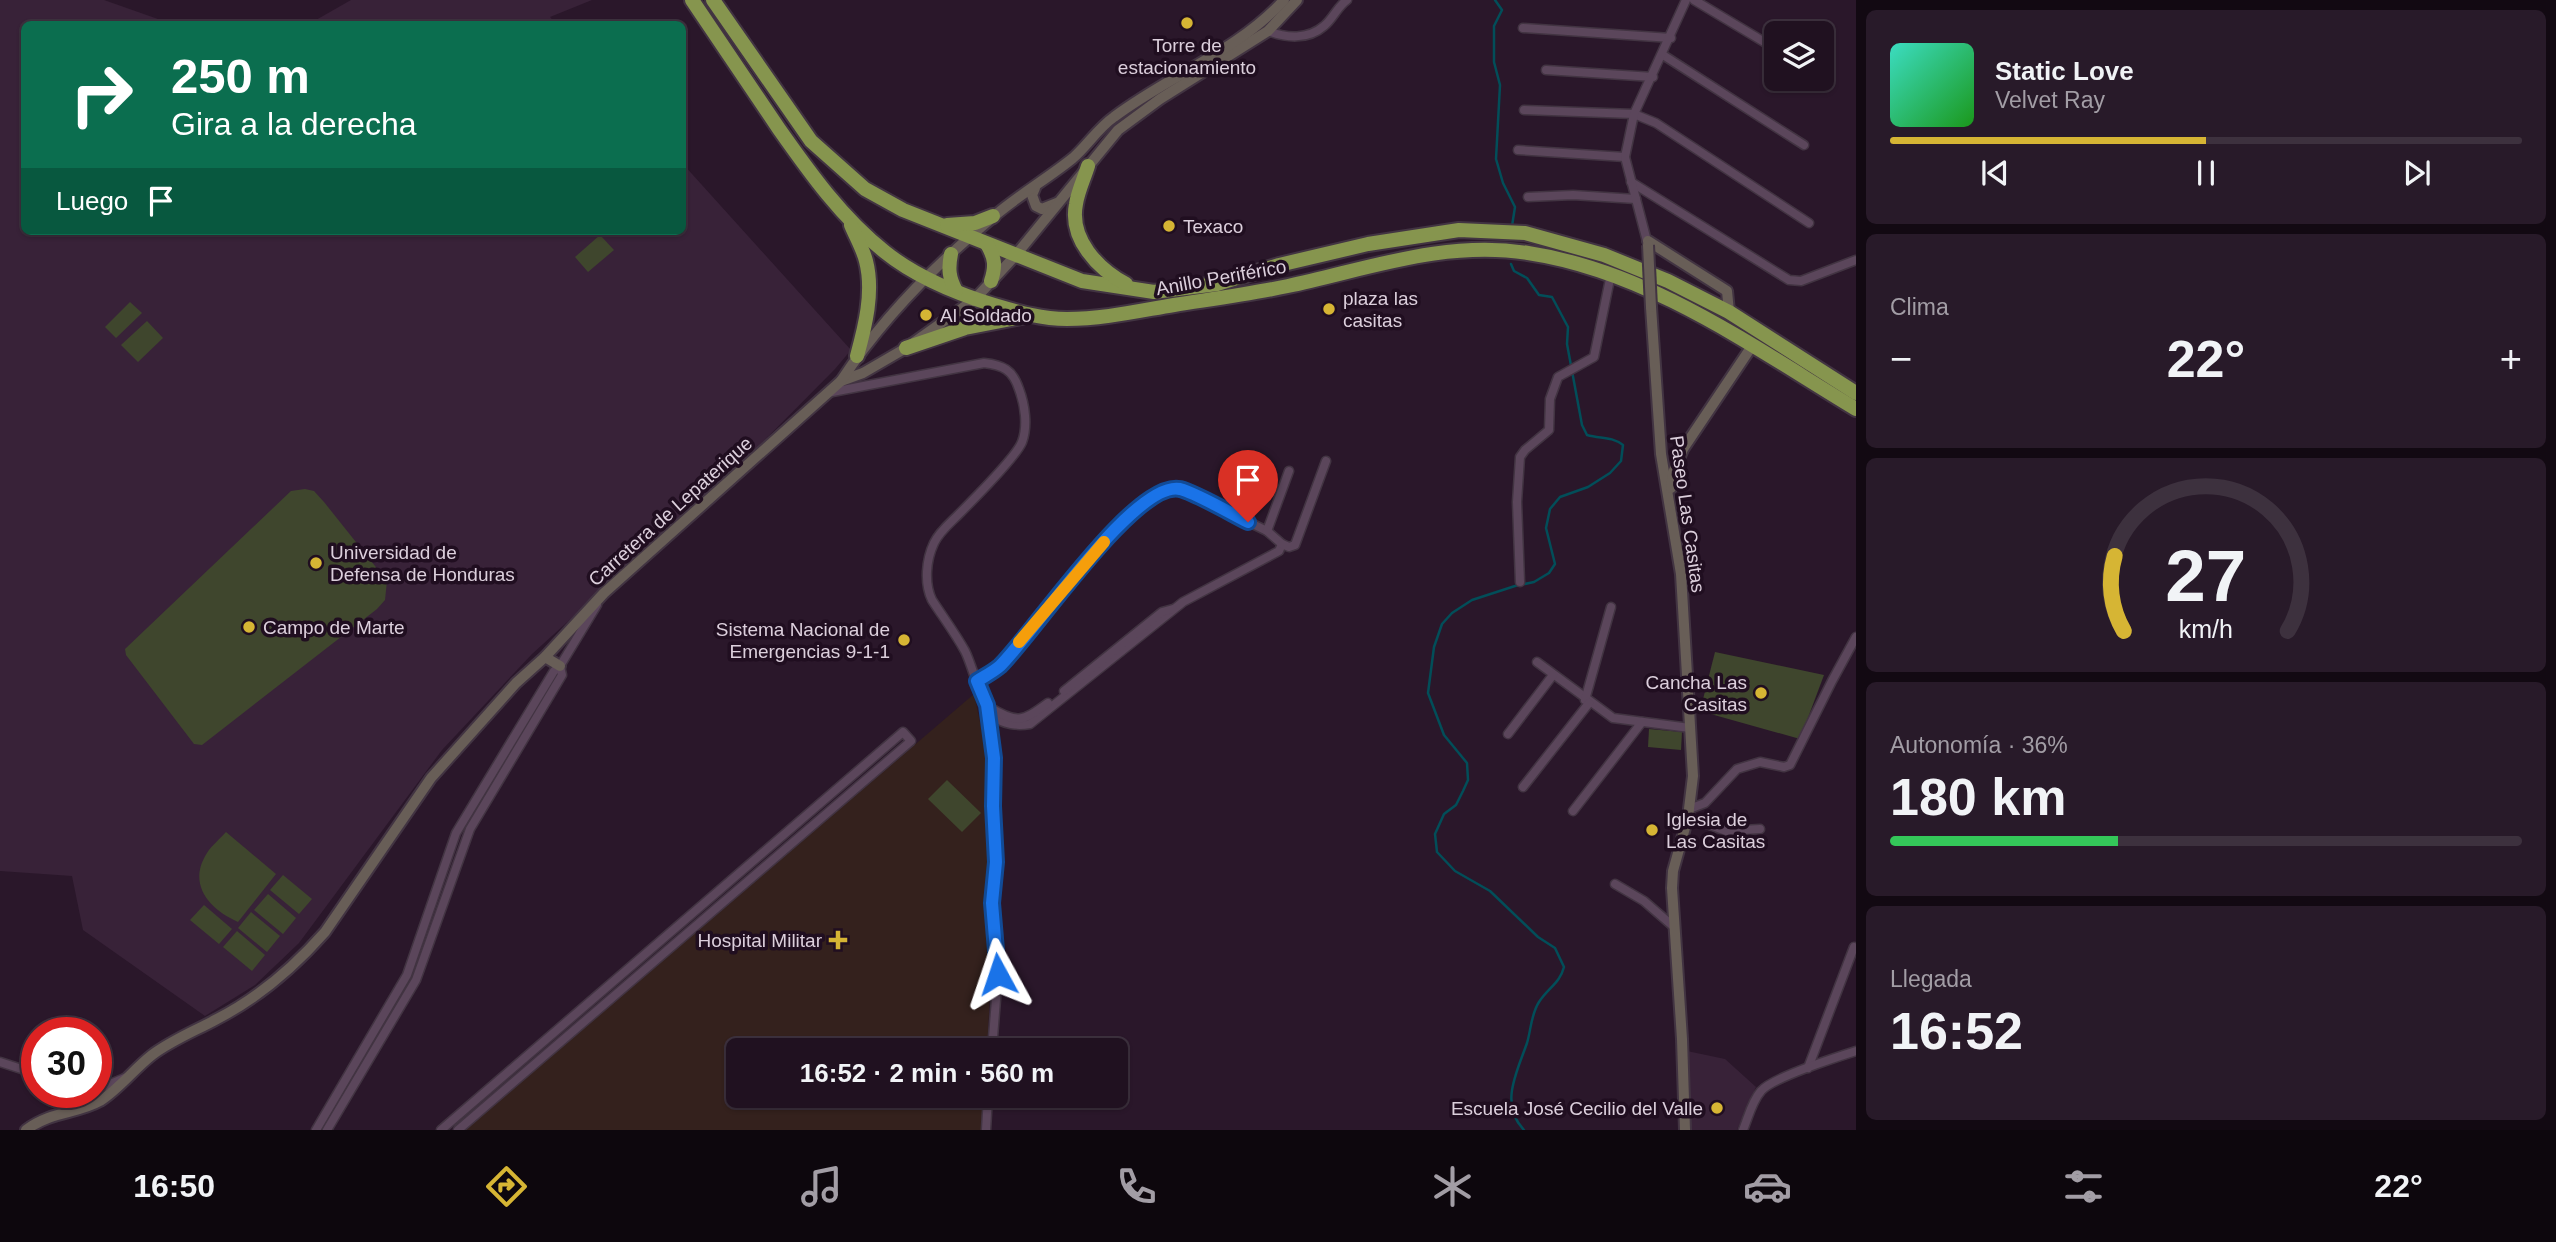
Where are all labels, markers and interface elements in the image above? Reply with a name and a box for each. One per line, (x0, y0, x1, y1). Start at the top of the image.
marker: Torre de estacionamiento (1179, 15, 1195, 31)
map controls (1764, 21, 1834, 91)
button: layers (1764, 21, 1834, 91)
place label: Torre de estacionamiento (1118, 35, 1256, 78)
icon: right (56, 49, 147, 140)
text: 250 m (171, 49, 310, 103)
text: Static Love (1995, 56, 2134, 86)
text: Velvet Ray (1995, 87, 2105, 113)
text: Gira a la derecha (171, 106, 416, 142)
icon: previous (1976, 154, 2014, 192)
icon: pause (2187, 154, 2225, 192)
icon: next (2398, 154, 2436, 192)
icon: arrive (142, 182, 180, 220)
text: Luego (56, 186, 128, 216)
place label: Texaco (1183, 216, 1243, 237)
marker: Texaco (1161, 218, 1177, 234)
street label: Anillo Periférico (1154, 256, 1288, 299)
place label: plaza las casitas (1343, 288, 1418, 331)
text: Clima (1890, 294, 1949, 320)
marker: plaza las casitas (1321, 301, 1337, 317)
place label: Al Soldado (940, 305, 1032, 326)
marker: Al Soldado (918, 307, 934, 323)
text: 22° (2167, 330, 2245, 388)
text: − (1890, 338, 1912, 380)
text: + (2500, 338, 2522, 380)
street label: Carretera de Lepaterique (584, 433, 756, 590)
street label: Paseo Las Casitas (1666, 434, 1709, 594)
pin (1218, 450, 1278, 522)
icon: arrive (1229, 461, 1267, 499)
text: 27 (2166, 535, 2246, 616)
place label: Universidad de Defensa de Honduras (330, 542, 515, 585)
marker: Universidad de Defensa de Honduras (308, 555, 324, 571)
text: km/h (2179, 615, 2233, 643)
place label: Campo de Marte (263, 617, 405, 638)
marker: Campo de Marte (241, 619, 257, 635)
place label: Sistema Nacional de Emergencias 9-1-1 (716, 619, 890, 662)
marker: Sistema Nacional de Emergencias 9-1-1 (896, 632, 912, 648)
place label: Cancha Las Casitas (1646, 672, 1747, 715)
marker: Cancha Las Casitas (1753, 685, 1769, 701)
text: Autonomía · 36% (1890, 732, 2068, 758)
text: 180 km (1890, 768, 2066, 826)
place label: Iglesia de Las Casitas (1666, 809, 1765, 852)
marker: Iglesia de Las Casitas (1644, 822, 1660, 838)
place label: Hospital Militar (697, 930, 823, 951)
marker: Hospital Militar (828, 930, 848, 950)
position arrow (961, 937, 1035, 1011)
text: Llegada (1890, 966, 1972, 992)
text: 16:52 (1890, 1002, 2023, 1060)
speed limit sign: 30 (21, 1017, 112, 1108)
text: 16:52 · 2 min · 560 m (800, 1058, 1054, 1088)
place label: Escuela José Cecilio del Valle (1451, 1098, 1703, 1119)
marker: Escuela José Cecilio del Valle (1709, 1100, 1725, 1116)
icon: directions (482, 1162, 531, 1211)
icon: music (797, 1162, 846, 1211)
icon: phone (1112, 1162, 1161, 1211)
icon: climate (1428, 1162, 1477, 1211)
icon: car (1743, 1162, 1792, 1211)
icon: filters (2059, 1162, 2108, 1211)
text: 16:50 (133, 1168, 215, 1204)
text: 22° (2374, 1168, 2423, 1204)

